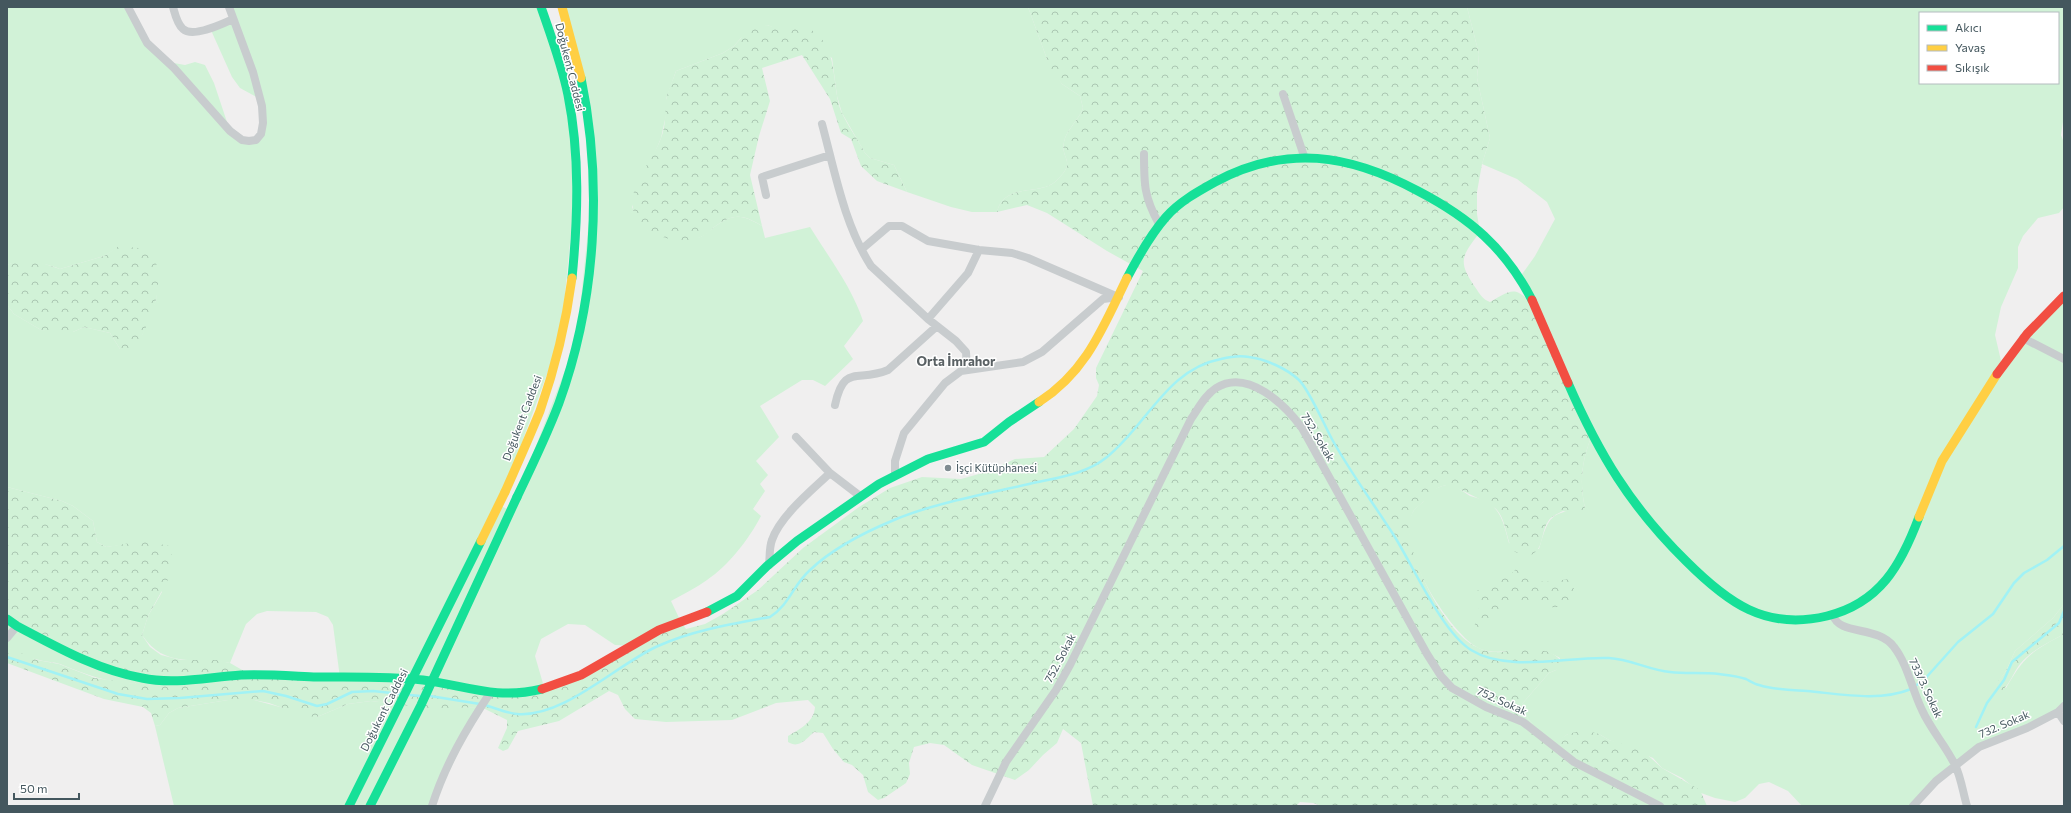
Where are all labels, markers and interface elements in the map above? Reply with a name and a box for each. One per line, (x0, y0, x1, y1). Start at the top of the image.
legend (1919, 12, 2059, 84)
text: Akıcı (1955, 20, 1982, 34)
street label: Doğukent Caddesi (553, 21, 588, 113)
text: Yavaş (1955, 40, 1986, 54)
text: Sıkışık (1955, 60, 1990, 74)
district label: Orta İmrahor (917, 353, 996, 369)
street label: Doğukent Caddesi (499, 373, 544, 463)
street label: 752. Sokak (1299, 410, 1338, 463)
place label: İşçi Kütüphanesi (956, 460, 1037, 474)
marker: İşçi Kütüphanesi (943, 463, 953, 473)
street label: 752. Sokak (1041, 631, 1078, 684)
street label: 733/3. Sokak (1907, 656, 1946, 720)
street label: Doğukent Caddesi (357, 666, 410, 753)
street label: 752. Sokak (1475, 684, 1529, 717)
street label: 732. Sokak (1977, 707, 2031, 740)
scale bar (14, 775, 79, 801)
text: 50 m (20, 781, 48, 795)

